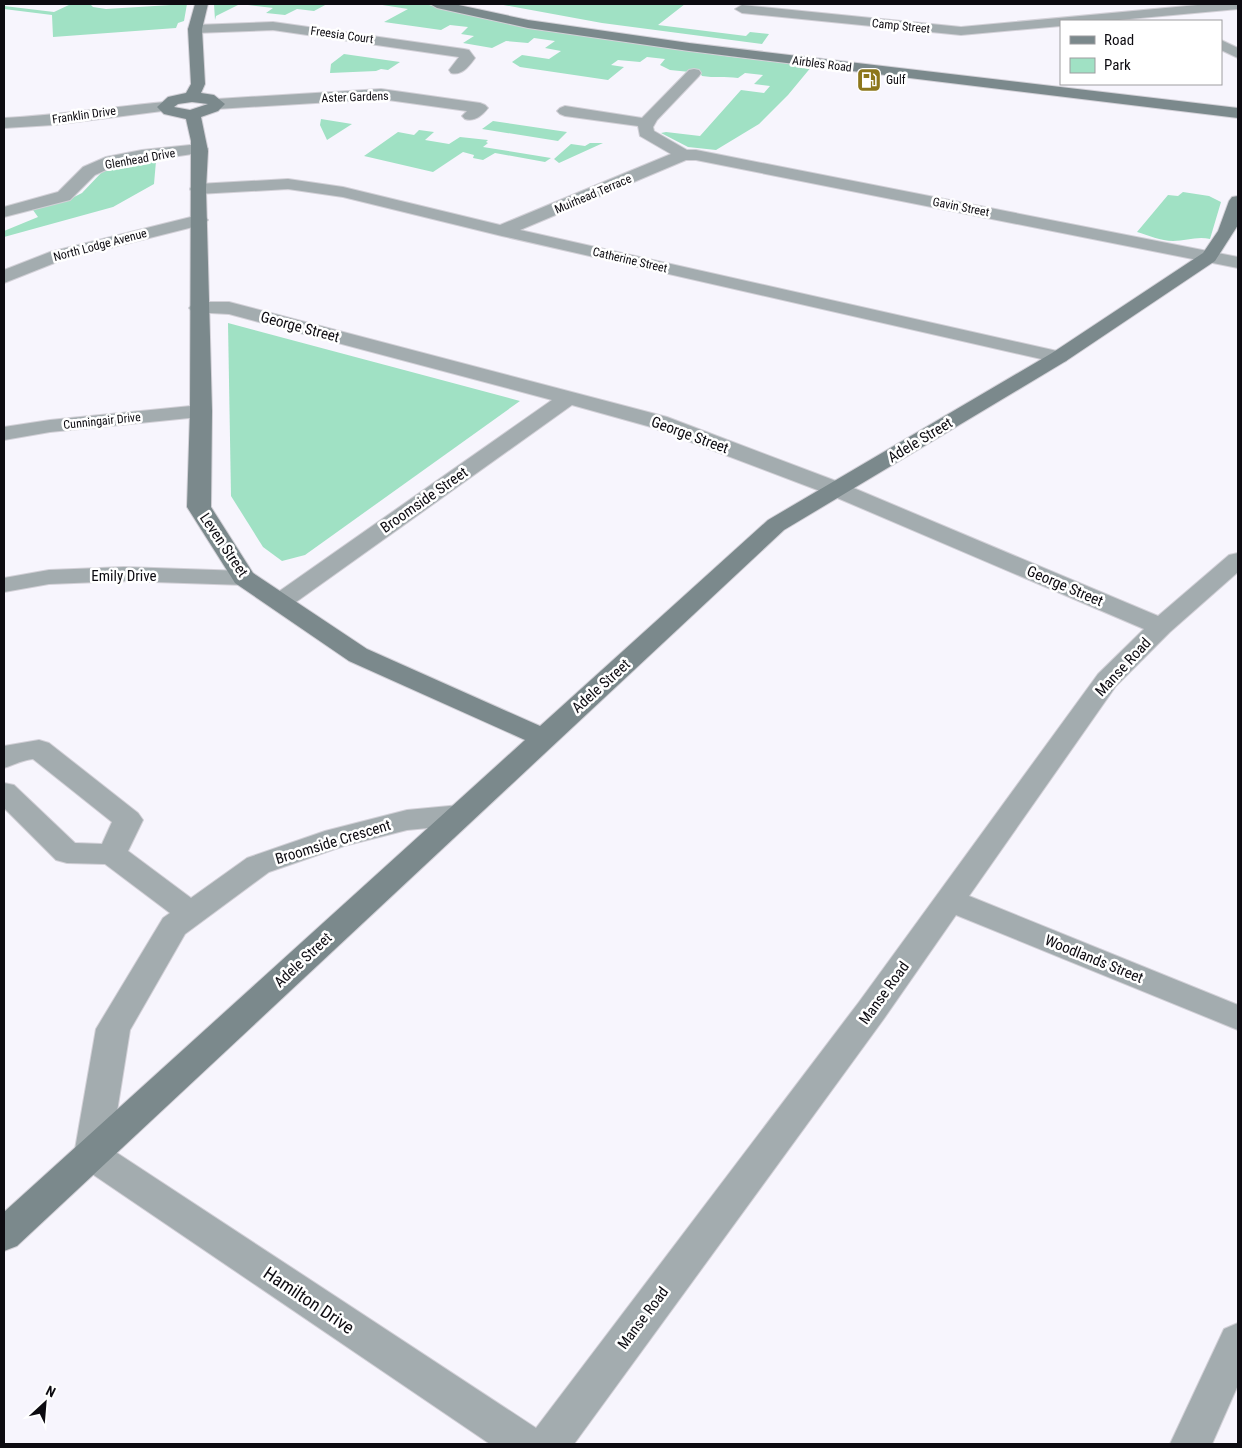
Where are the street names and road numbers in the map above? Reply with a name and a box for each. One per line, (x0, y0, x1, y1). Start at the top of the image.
street label: Camp Street (871, 16, 931, 36)
street label: Freesia Court (310, 24, 375, 46)
street label: Airbles Road (791, 53, 853, 75)
street label: Aster Gardens (321, 89, 389, 105)
street label: Franklin Drive (51, 104, 117, 126)
street label: Glenhead Drive (104, 146, 177, 172)
street label: Muirhead Terrace (552, 171, 634, 217)
street label: Gavin Street (932, 195, 991, 219)
street label: North Lodge Avenue (52, 226, 149, 264)
street label: Catherine Street (591, 245, 669, 275)
street label: George Street (259, 308, 341, 346)
street label: Cunningair Drive (63, 410, 142, 432)
street label: George Street (649, 413, 731, 457)
street label: Adele Street (884, 414, 956, 466)
street label: Broomside Street (377, 463, 471, 537)
street label: Leven Street (196, 510, 252, 580)
street label: George Street (1024, 562, 1106, 610)
street label: Emily Drive (91, 567, 157, 585)
street label: Manse Road (1091, 634, 1155, 700)
street label: Adele Street (568, 655, 634, 717)
street label: Broomside Crescent (273, 816, 393, 868)
street label: Adele Street (270, 929, 336, 991)
street label: Woodlands Street (1042, 931, 1146, 987)
street label: Manse Road (855, 958, 913, 1028)
street label: Hamilton Drive (260, 1262, 358, 1338)
street label: Manse Road (614, 1283, 672, 1353)

